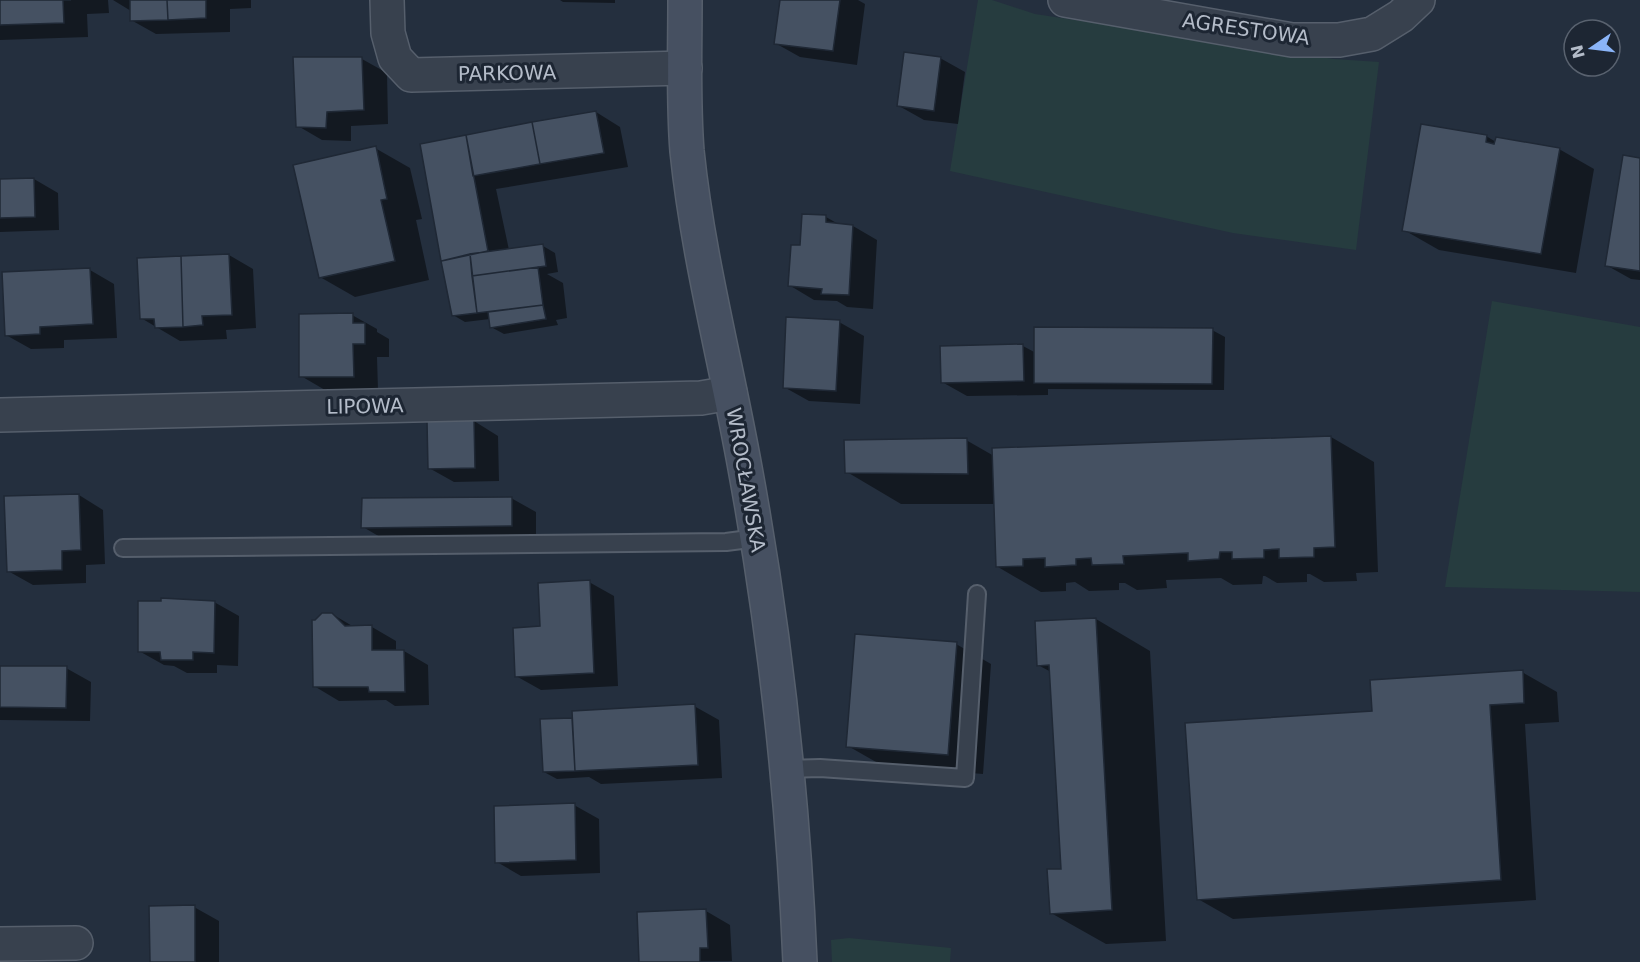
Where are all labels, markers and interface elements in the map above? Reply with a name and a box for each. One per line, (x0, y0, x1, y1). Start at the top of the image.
street label: AGRESTOWA (1181, 8, 1312, 50)
north arrow (1562, 18, 1622, 78)
text: N (1567, 43, 1589, 60)
street label: PARKOWA (458, 60, 557, 86)
street label: LIPOWA (326, 393, 404, 419)
street label: WROCŁAWSKA (721, 406, 771, 554)

